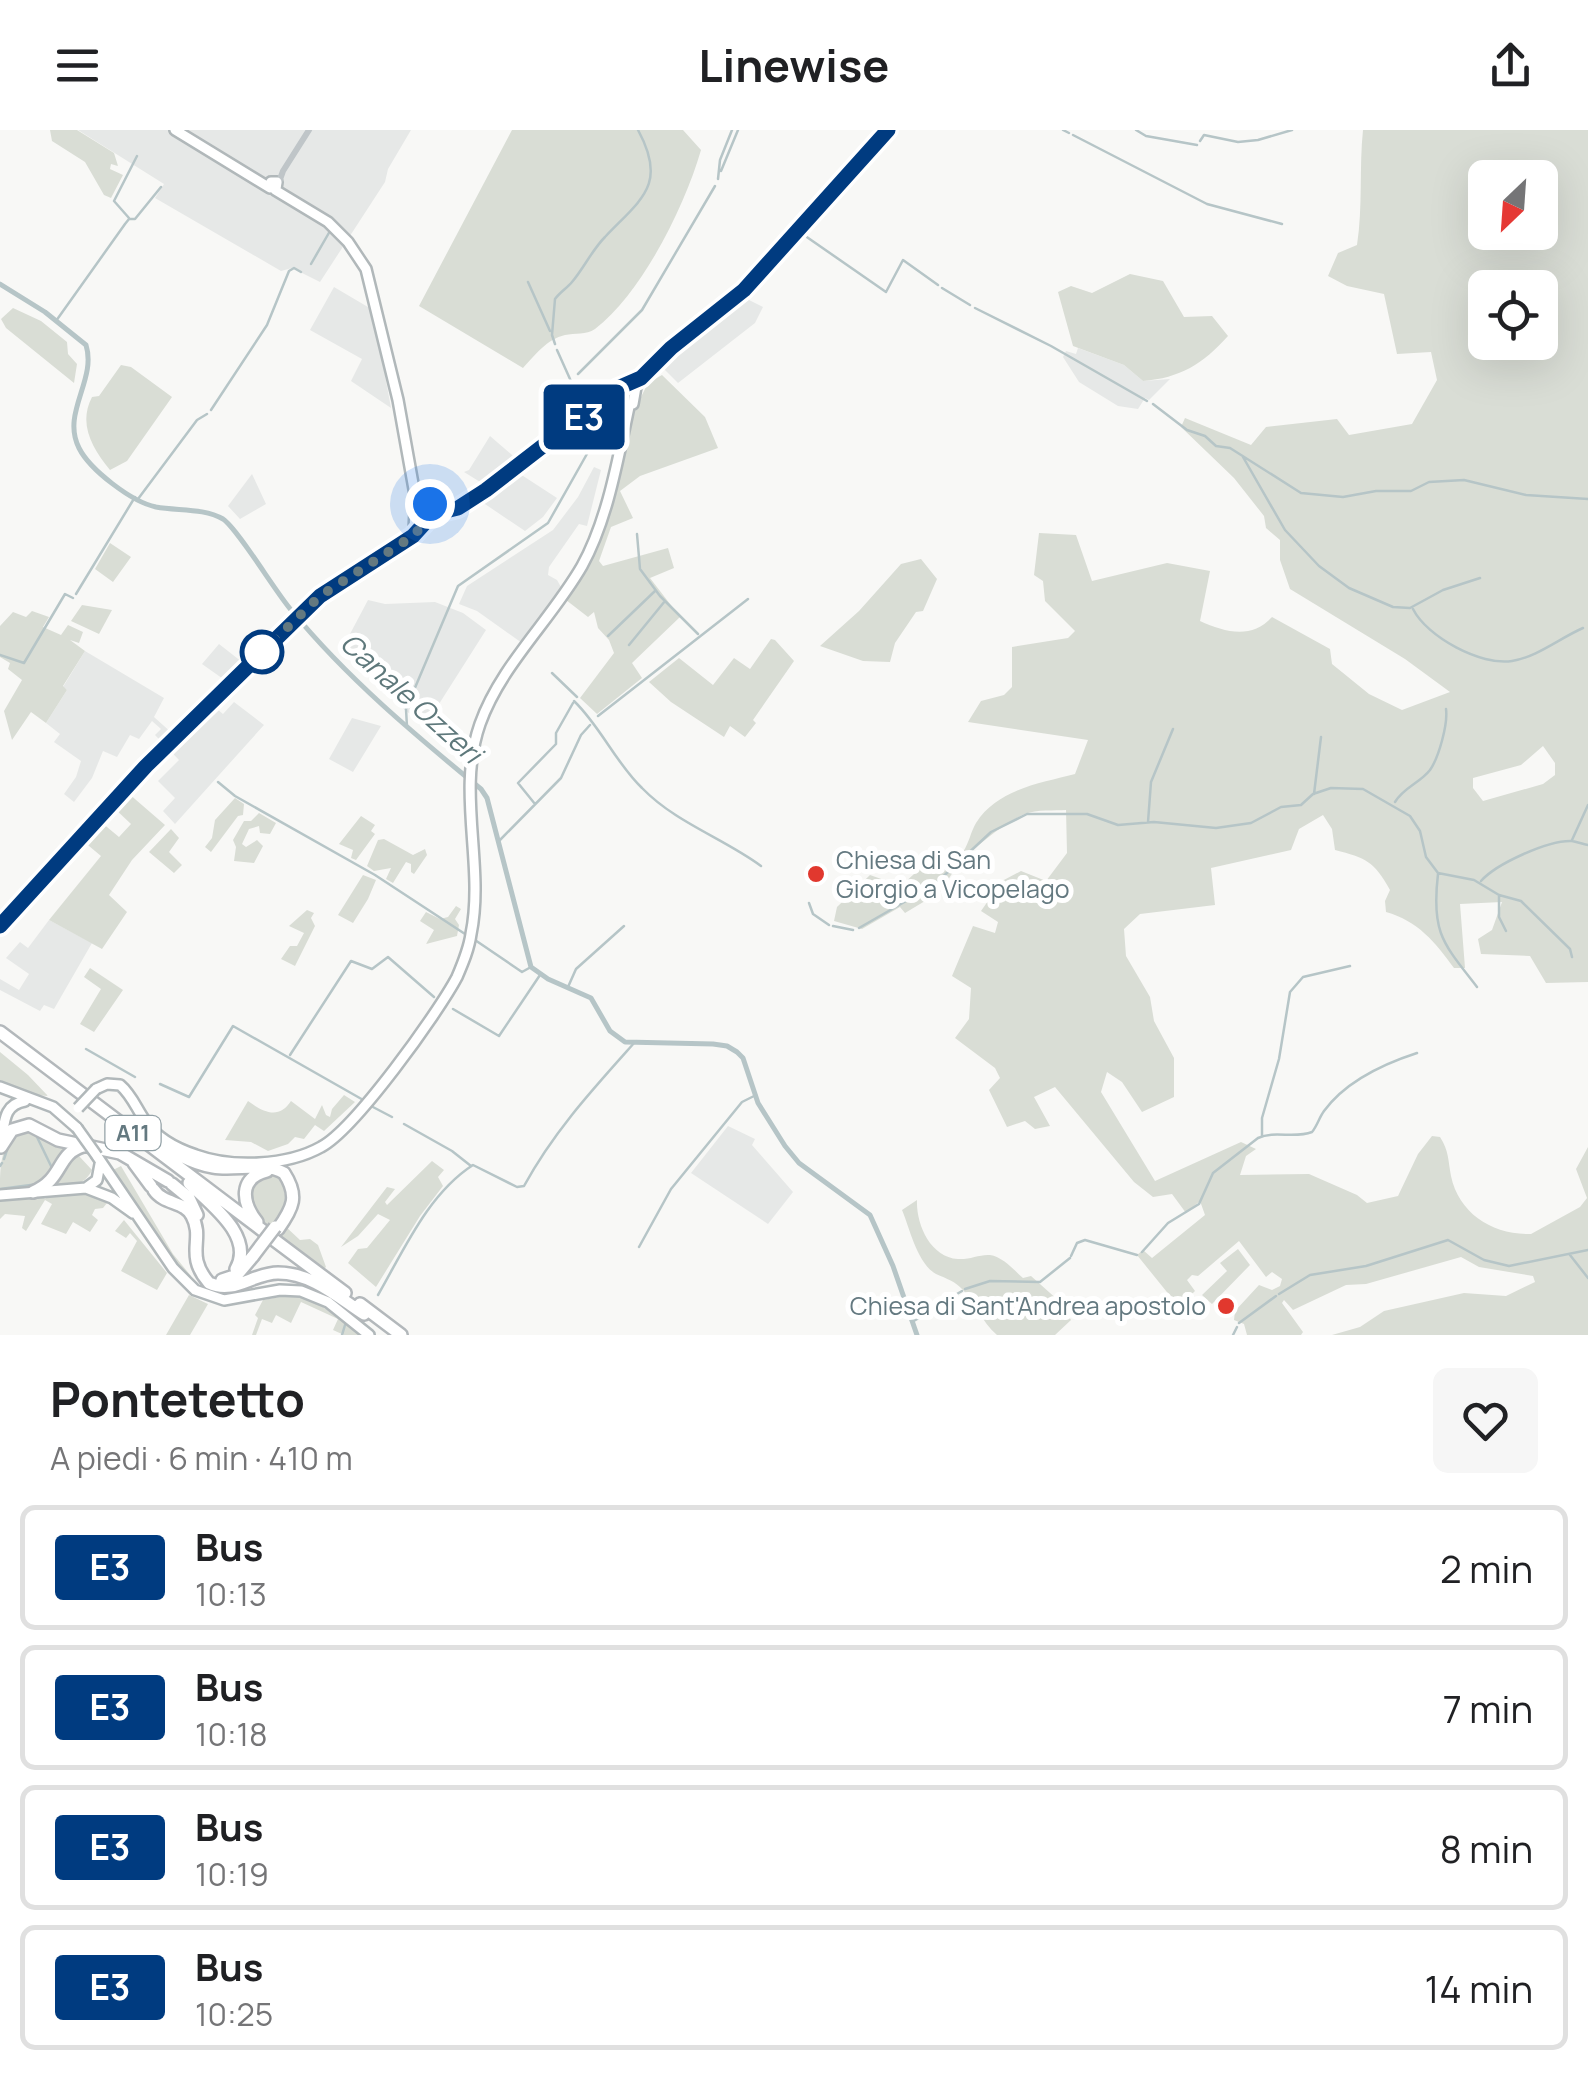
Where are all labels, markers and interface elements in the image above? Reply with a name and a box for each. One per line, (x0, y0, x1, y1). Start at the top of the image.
text: Linewise (699, 34, 889, 96)
icon: menu (50, 38, 105, 93)
icon: share (1483, 38, 1538, 93)
north arrow (1468, 160, 1558, 250)
map controls (1468, 160, 1558, 360)
button: locate (1468, 270, 1558, 360)
line badge: E3 (539, 384, 629, 450)
text: E3 (564, 393, 604, 441)
your location (405, 479, 455, 529)
water label: Canale Ozzeri (333, 624, 493, 773)
unlabelled marker (241, 631, 283, 673)
place label: Chiesa di San Giorgio a Vicopelago (836, 842, 1069, 906)
marker: Chiesa di San Giorgio a Vicopelago (805, 863, 827, 885)
road number: A11 (106, 1116, 160, 1150)
place label: Chiesa di Sant'Andrea apostolo (850, 1288, 1206, 1323)
marker: Chiesa di Sant'Andrea apostolo (1215, 1295, 1237, 1317)
text: Pontetetto (50, 1366, 305, 1431)
button: heart (1433, 1368, 1538, 1473)
text: A piedi · 6 min · 410 m (50, 1436, 353, 1480)
text: Bus (195, 1520, 263, 1572)
text: 2 min (1440, 1542, 1533, 1594)
text: E3 (90, 1543, 130, 1591)
text: 10:13 (195, 1572, 267, 1616)
text: Bus (195, 1660, 263, 1712)
text: 7 min (1443, 1682, 1533, 1734)
text: E3 (90, 1683, 130, 1731)
text: 10:18 (195, 1712, 268, 1756)
text: Bus (195, 1800, 263, 1852)
text: 8 min (1440, 1822, 1533, 1874)
text: E3 (90, 1823, 130, 1871)
text: 10:19 (195, 1852, 269, 1896)
text: Bus (195, 1940, 263, 1992)
text: 14 min (1425, 1962, 1533, 2014)
text: E3 (90, 1963, 130, 2011)
text: 10:25 (195, 1992, 273, 2036)

